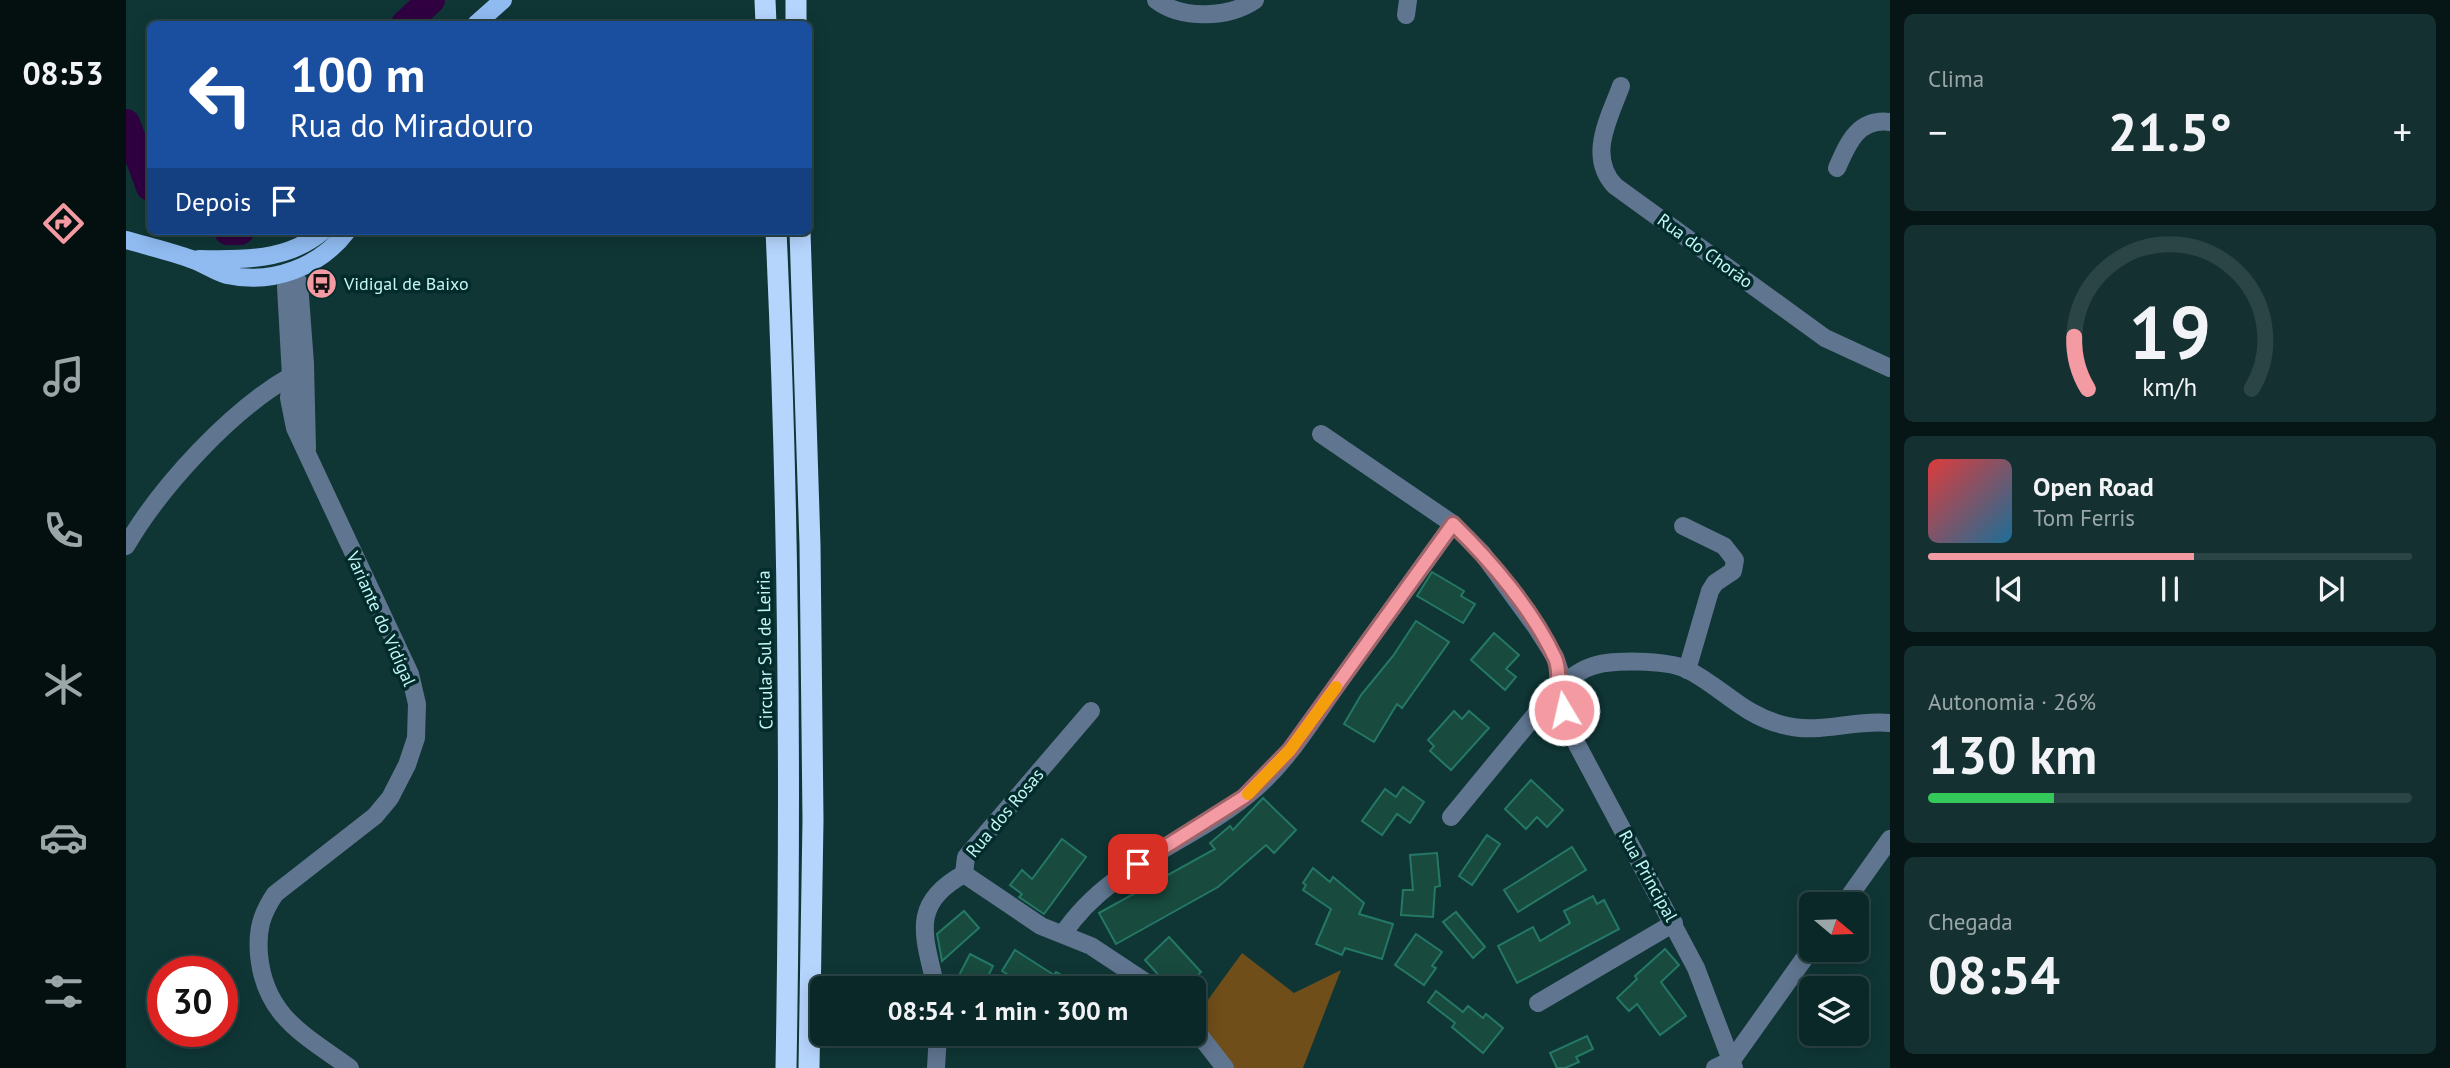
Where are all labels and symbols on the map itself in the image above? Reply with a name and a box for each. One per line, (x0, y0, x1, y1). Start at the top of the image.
street label: Rua do Chorão (1653, 208, 1758, 293)
bus stop icon: Vidigal de Baixo (304, 267, 338, 301)
place label: Vidigal de Baixo (343, 272, 469, 295)
street label: Variante do Vidigal (341, 547, 422, 690)
street label: Circular Sul de Leiria (752, 570, 777, 730)
position arrow (1527, 673, 1601, 747)
street label: Rua dos Rosas (961, 763, 1049, 862)
street label: Rua Principal (1614, 826, 1683, 926)
pin (1108, 834, 1168, 894)
north arrow (1799, 892, 1869, 962)
speed limit sign: 30 (147, 956, 238, 1047)

